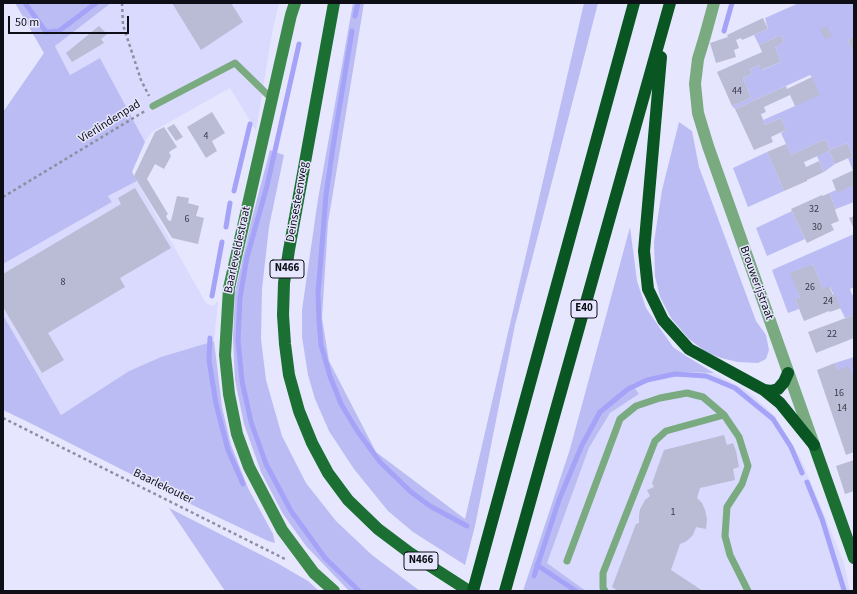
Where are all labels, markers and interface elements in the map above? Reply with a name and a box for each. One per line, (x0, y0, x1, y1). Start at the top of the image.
scale bar (10, 8, 131, 34)
text: 50 m (15, 14, 39, 31)
house number: 44 (732, 86, 742, 98)
street label: Vierlindenpad (76, 97, 144, 147)
house number: 4 (204, 131, 208, 143)
street label: Deinsesteenweg (284, 161, 312, 243)
house number: 32 (809, 204, 819, 216)
street label: Baarleveldestraat (222, 205, 254, 295)
house number: 6 (185, 214, 189, 226)
house number: 30 (812, 222, 822, 234)
street label: Brouwerijstraat (736, 244, 776, 322)
road number: N466 (270, 260, 304, 278)
house number: 8 (61, 277, 65, 289)
house number: 26 (805, 282, 815, 294)
house number: 24 (823, 296, 833, 308)
road number: E40 (571, 300, 597, 318)
house number: 22 (827, 329, 837, 341)
house number: 16 (834, 388, 844, 400)
house number: 14 (837, 403, 847, 415)
street label: Baarlekouter (131, 466, 195, 508)
house number: 1 (671, 507, 675, 519)
road number: N466 (404, 552, 438, 570)

